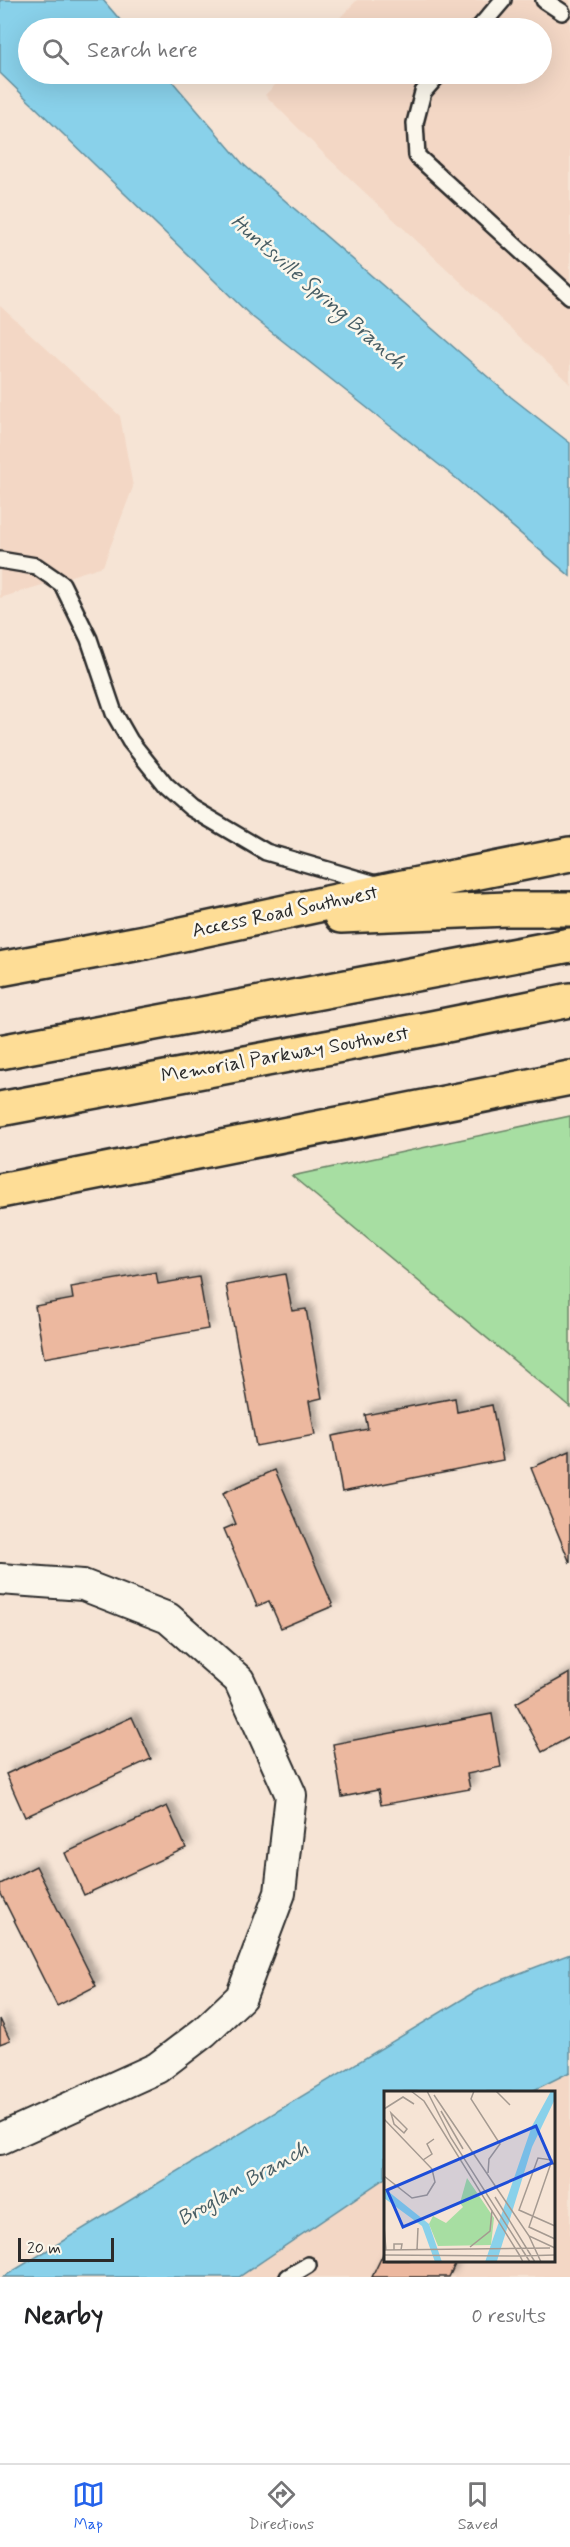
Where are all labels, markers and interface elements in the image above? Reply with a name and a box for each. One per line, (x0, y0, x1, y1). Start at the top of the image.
search box (18, 18, 552, 84)
icon: search (39, 35, 72, 68)
text: Search here (87, 37, 198, 65)
water label: Huntsville Spring Branch (223, 208, 412, 378)
street label: Access Road Southwest (190, 879, 381, 945)
street label: Memorial Parkway Southwest (159, 1020, 411, 1090)
inset map (384, 2091, 555, 2262)
water label: Broglan Branch (172, 2135, 314, 2233)
scale bar (18, 2235, 114, 2262)
text: 20 m (27, 2238, 61, 2259)
text: Nearby (24, 2299, 103, 2333)
text: 0 results (472, 2303, 546, 2330)
tab: Map (72, 2478, 105, 2535)
tab: Directions (248, 2478, 314, 2535)
tab: Saved (458, 2478, 498, 2535)

